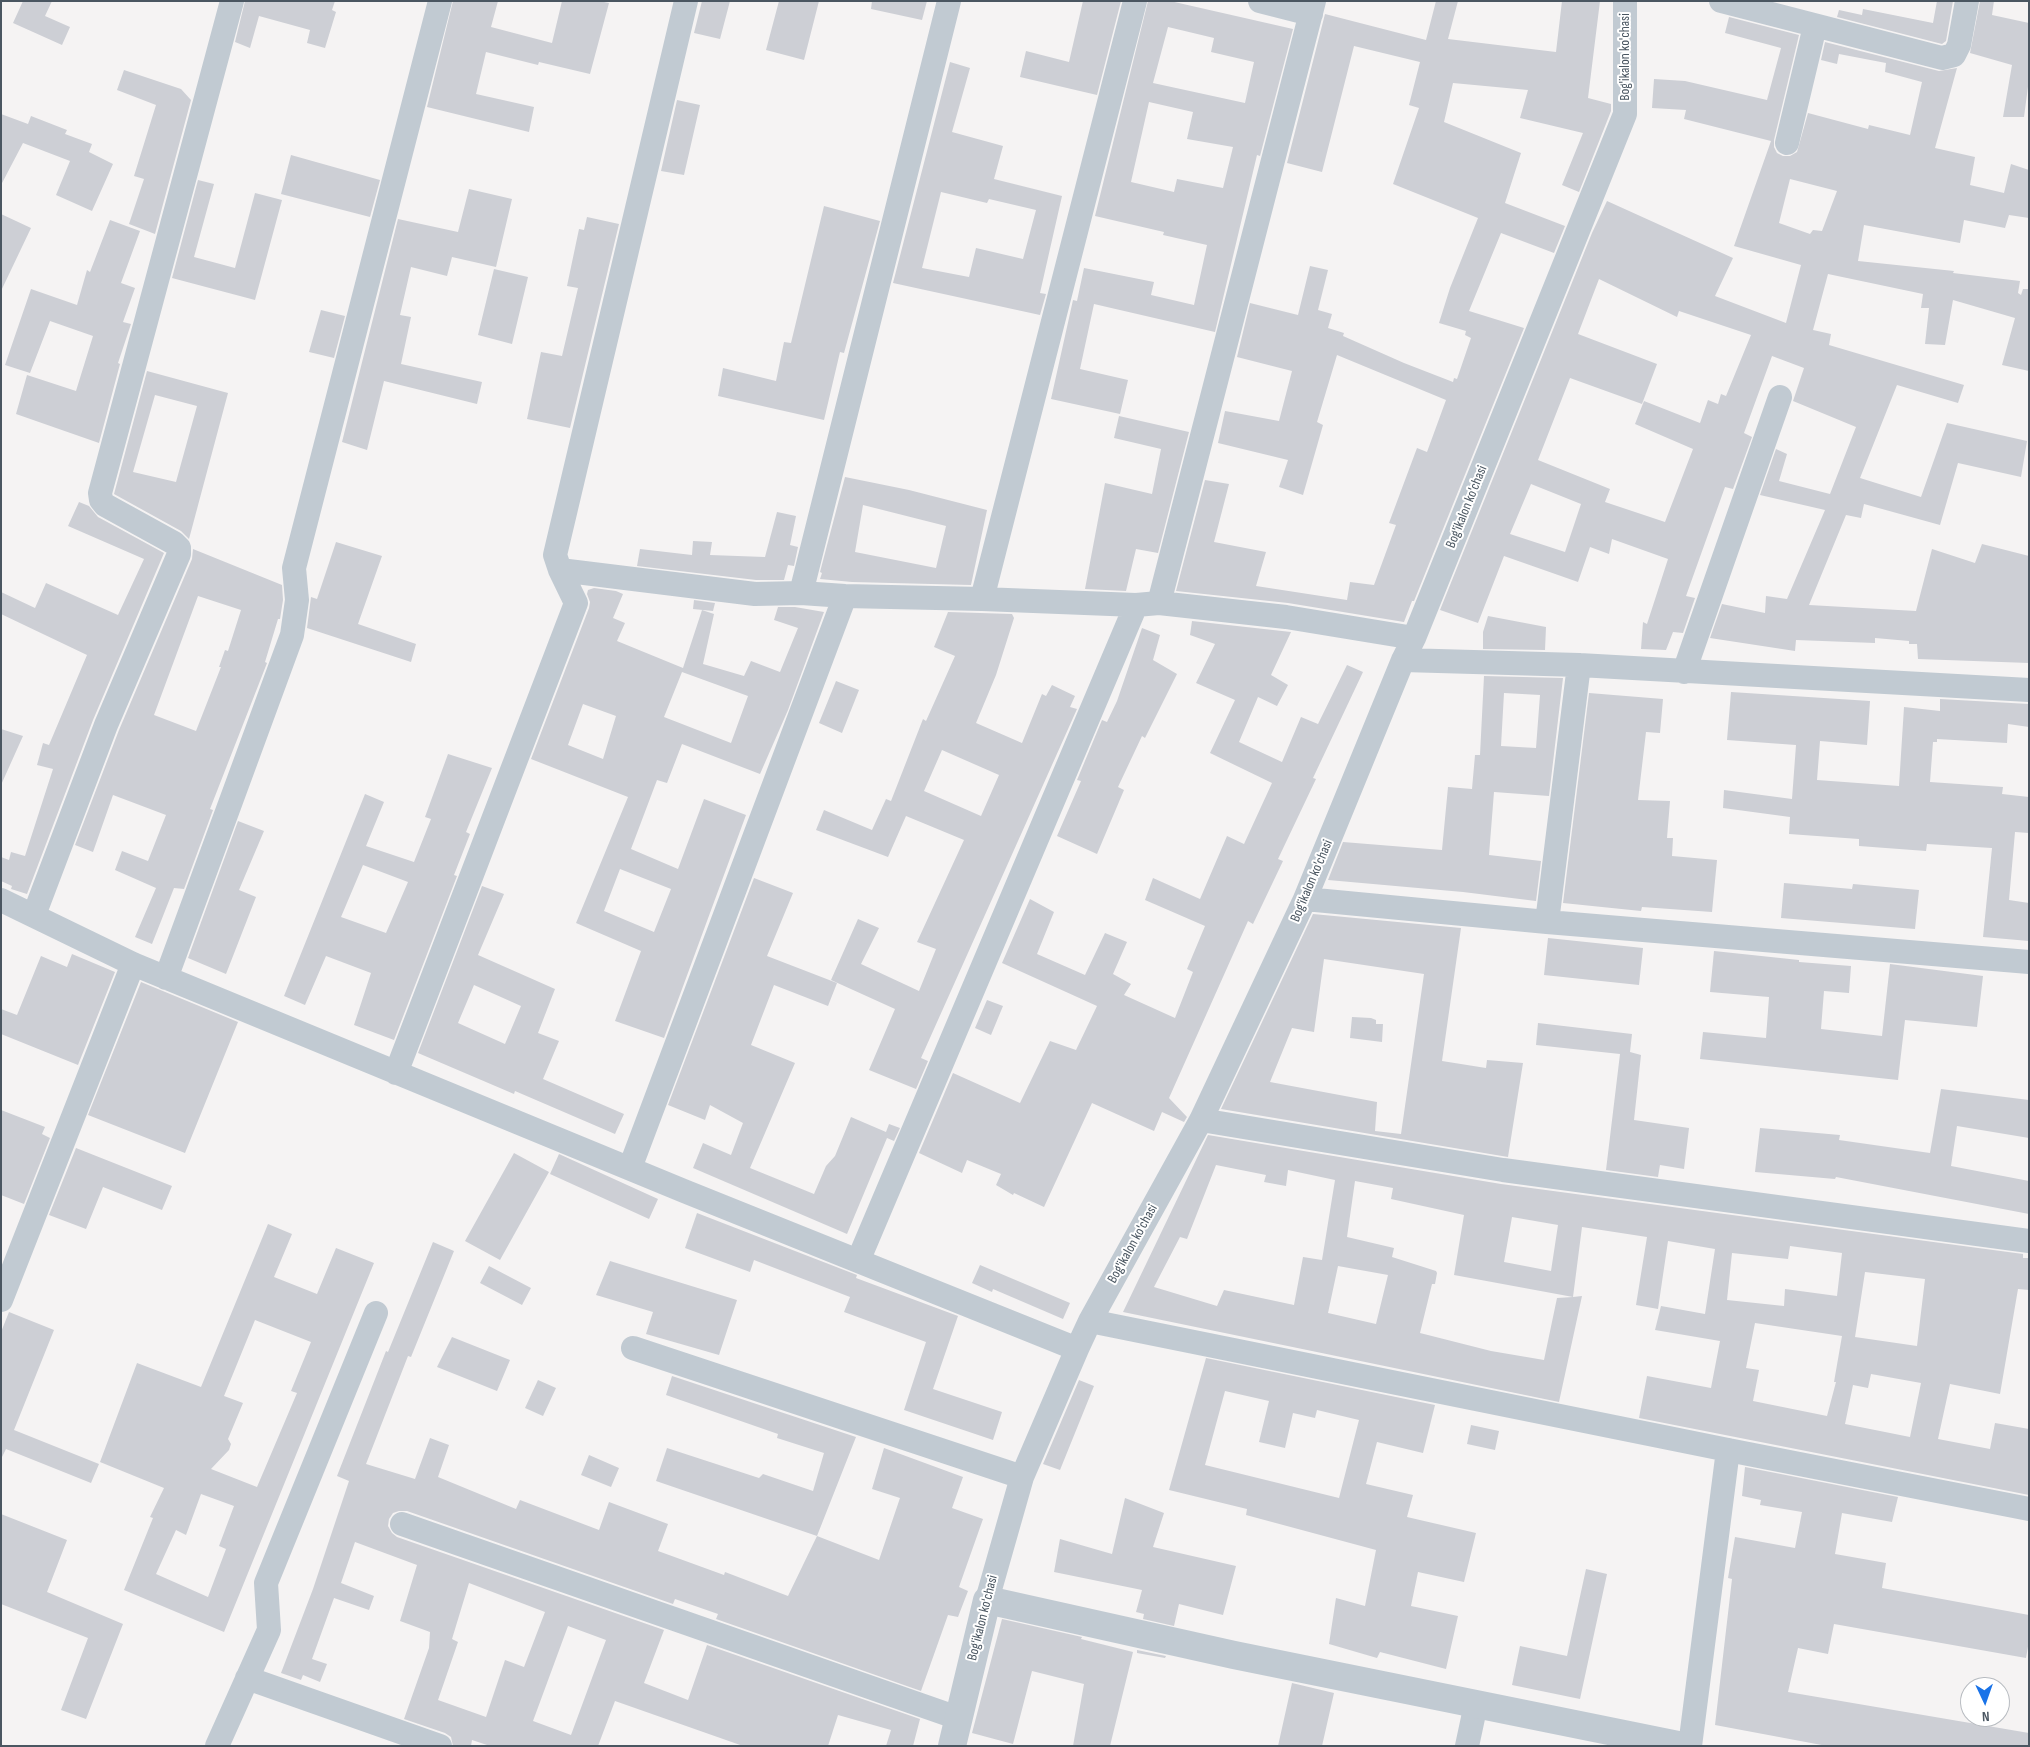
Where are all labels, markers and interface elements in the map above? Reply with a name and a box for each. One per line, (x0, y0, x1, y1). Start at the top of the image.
street label: Bog'ikalon ko'chasi (1617, 13, 1633, 101)
street label: Bog'ikalon ko'chasi (1443, 463, 1491, 551)
street label: Bog'ikalon ko'chasi (1287, 837, 1337, 925)
street label: Bog'ikalon ko'chasi (1104, 1202, 1162, 1286)
street label: Bog'ikalon ko'chasi (964, 1574, 1002, 1662)
north arrow (1960, 1677, 2010, 1727)
text: N (1982, 1708, 1990, 1725)

